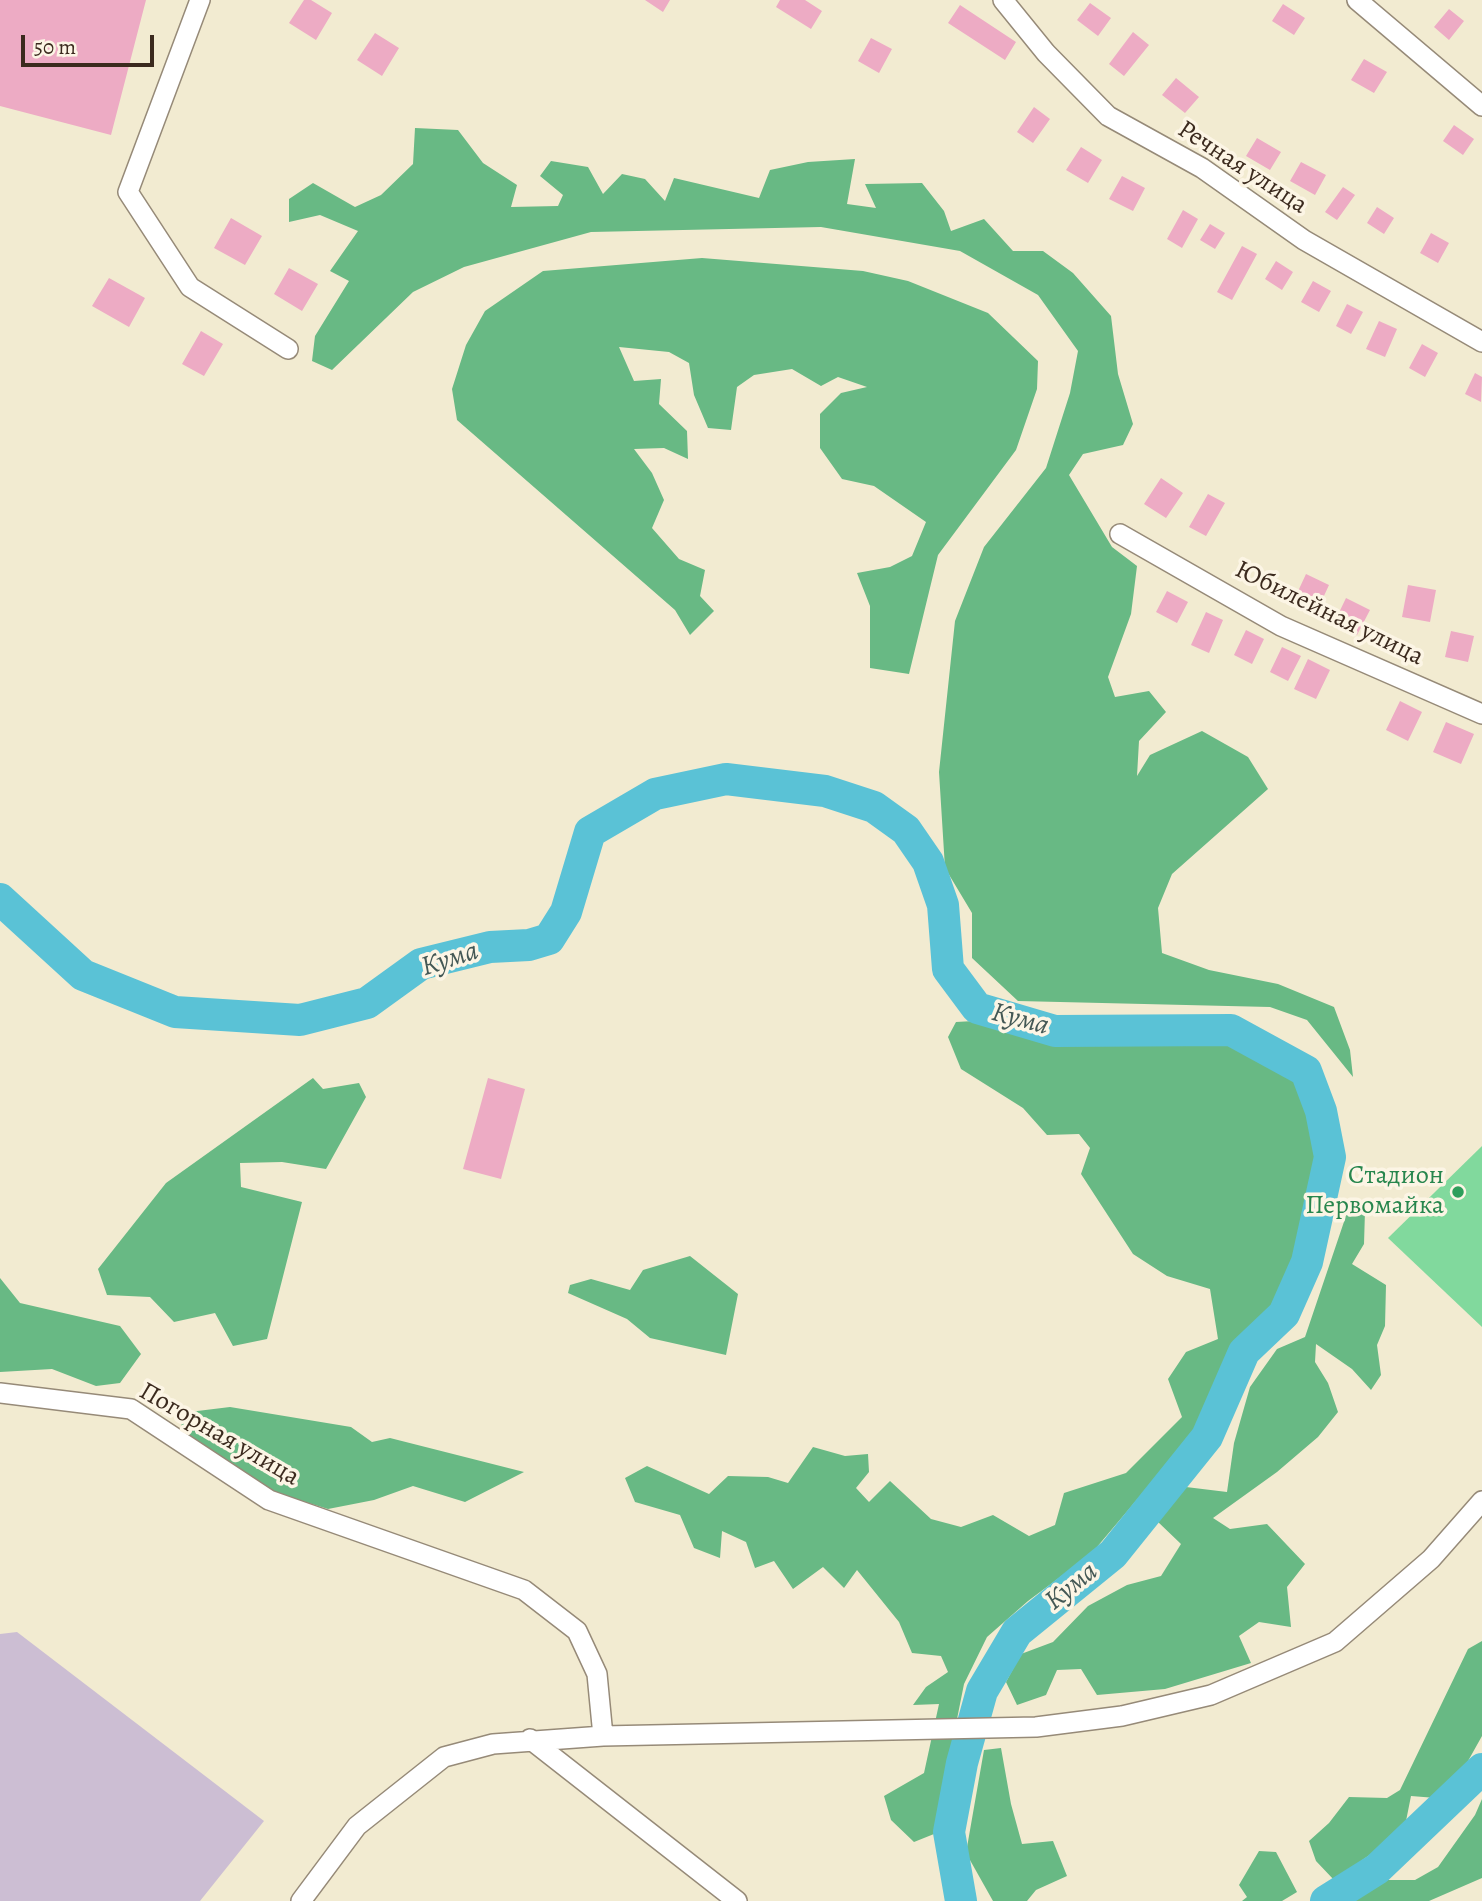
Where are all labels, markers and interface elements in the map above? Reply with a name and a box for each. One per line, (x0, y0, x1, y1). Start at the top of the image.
scale bar (24, 21, 158, 65)
text: 50 m (34, 33, 76, 61)
street label: Речная улица (1171, 114, 1313, 222)
street label: Юбилейная улица (1230, 555, 1428, 673)
water label: Кума (417, 935, 483, 985)
water label: Кума (988, 996, 1052, 1044)
place label: Стадион Первомайка (1305, 1161, 1444, 1222)
marker: Стадион Первомайка (1450, 1184, 1466, 1200)
street label: Погорная улица (133, 1376, 305, 1494)
water label: Кума (1039, 1556, 1105, 1618)

